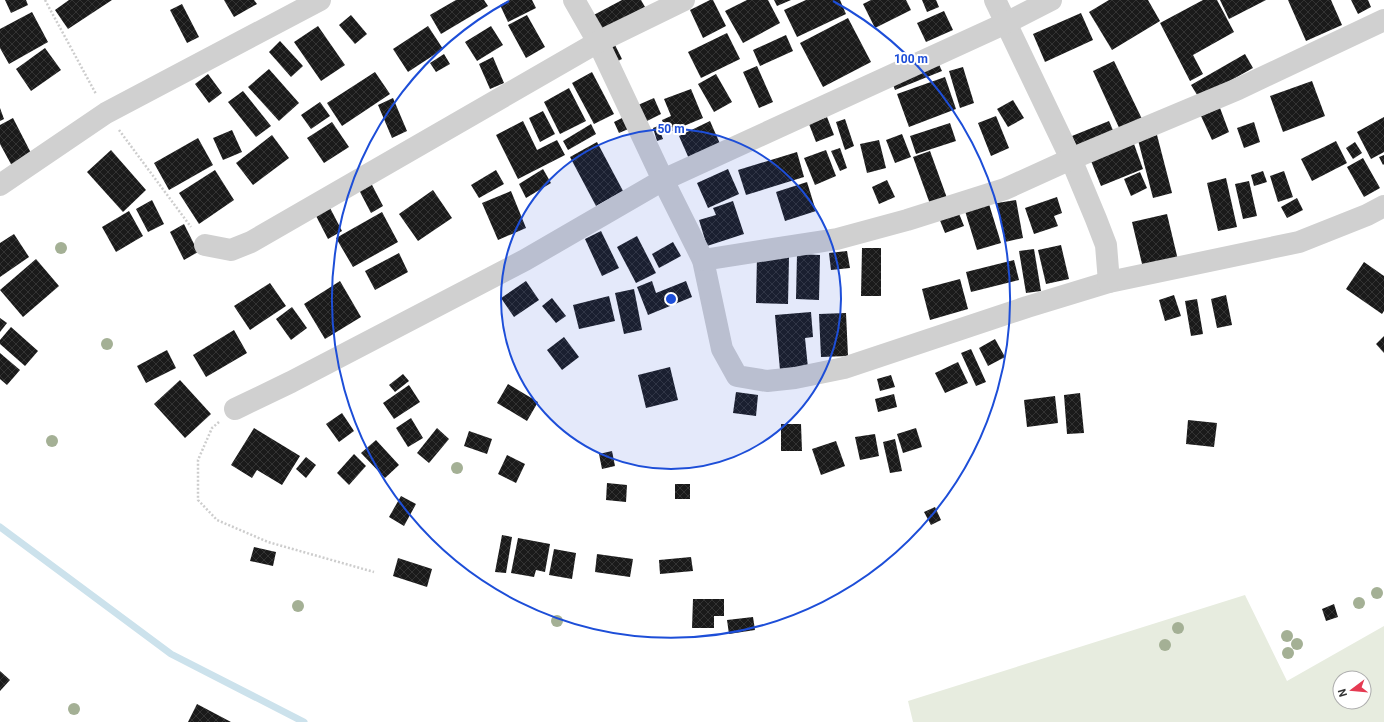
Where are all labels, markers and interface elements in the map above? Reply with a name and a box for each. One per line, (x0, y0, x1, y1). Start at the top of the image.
text: 100 m (894, 52, 928, 66)
text: 50 m (657, 122, 685, 136)
centre of rings (664, 292, 678, 306)
north arrow (1332, 670, 1372, 710)
text: N (1335, 687, 1350, 698)

